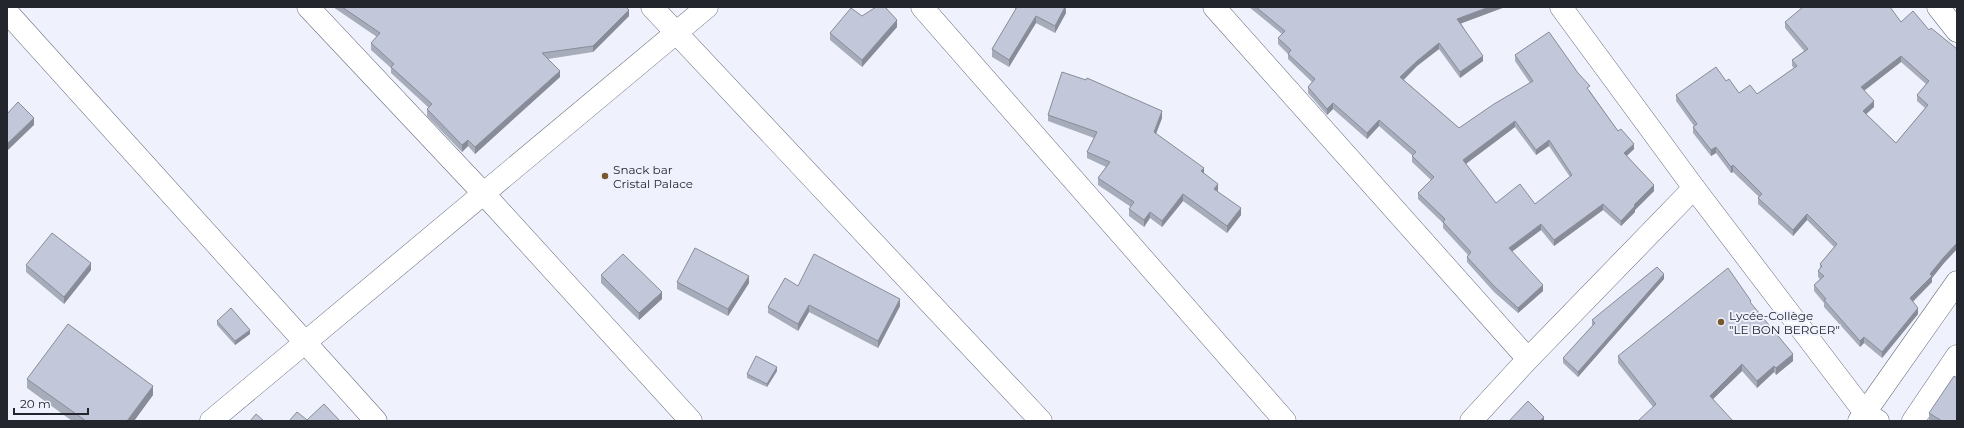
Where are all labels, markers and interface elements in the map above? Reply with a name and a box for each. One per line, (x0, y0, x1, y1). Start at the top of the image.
place label: Snack bar Cristal Palace (613, 162, 693, 191)
marker: Snack bar Cristal Palace (600, 171, 610, 181)
place label: Lycée-Collège "LE BON BERGER" (1729, 308, 1840, 337)
marker: Lycée-Collège "LE BON BERGER" (1716, 317, 1726, 327)
scale bar (14, 390, 88, 416)
text: 20 m (20, 396, 51, 411)

